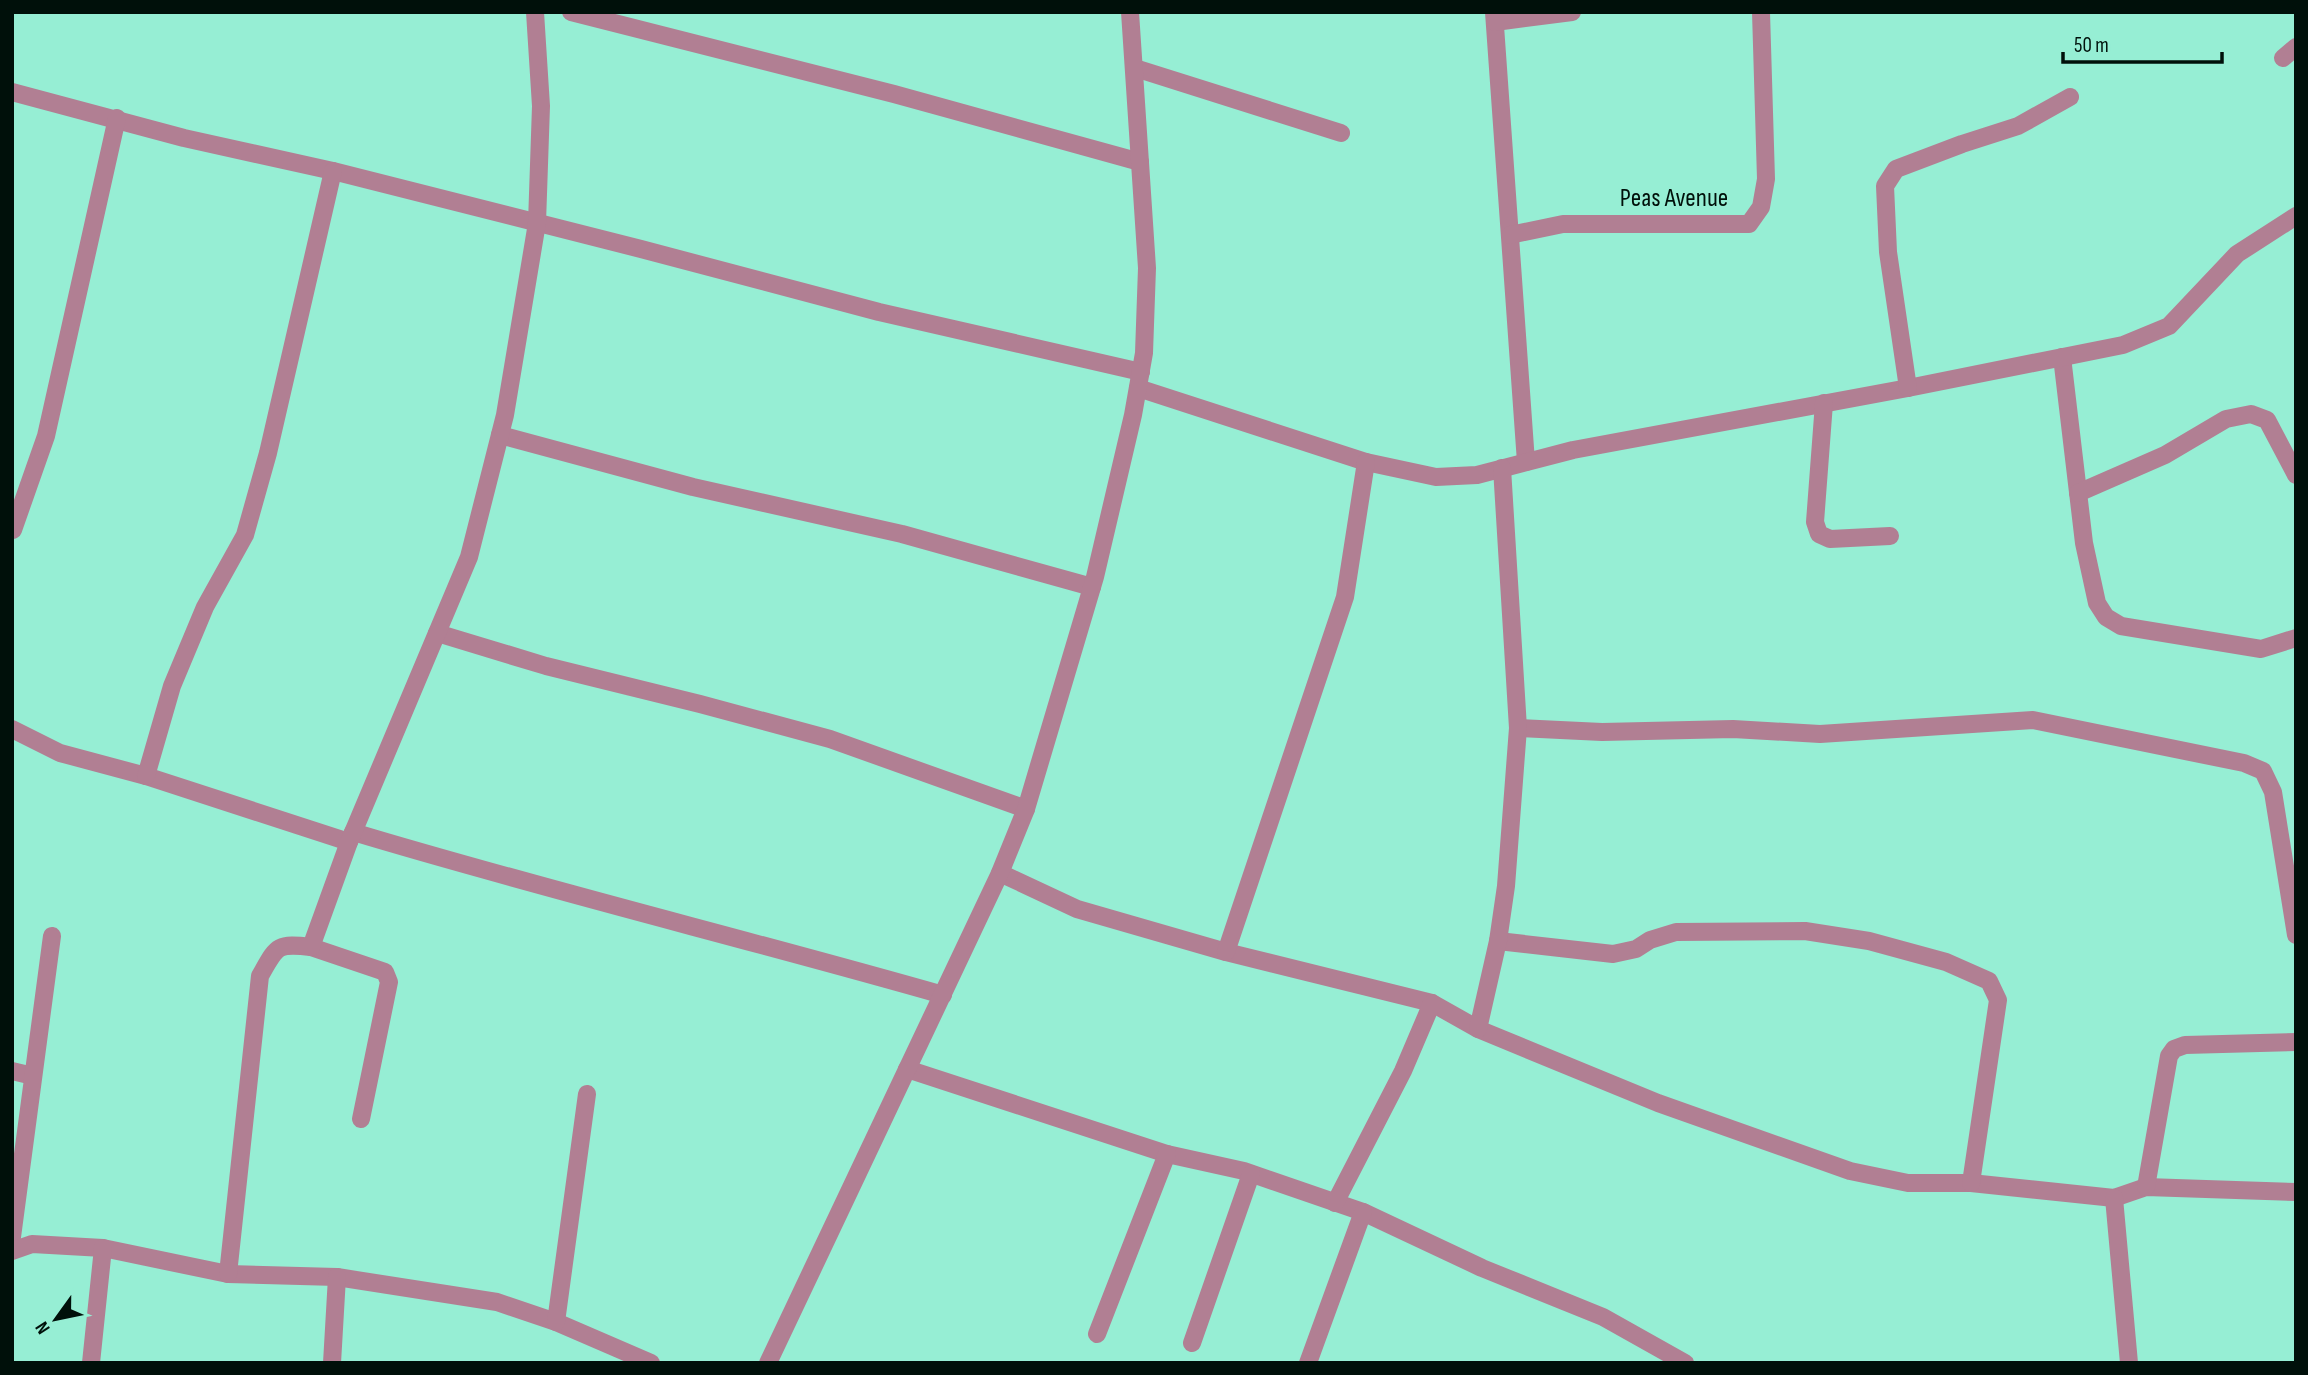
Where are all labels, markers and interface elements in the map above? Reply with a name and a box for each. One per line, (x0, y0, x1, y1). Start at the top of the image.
scale bar (2063, 21, 2222, 65)
text: 50 m (2074, 33, 2109, 58)
street label: Peas Avenue (1620, 183, 1728, 214)
north arrow (21, 1284, 91, 1354)
text: N (31, 1317, 55, 1338)

